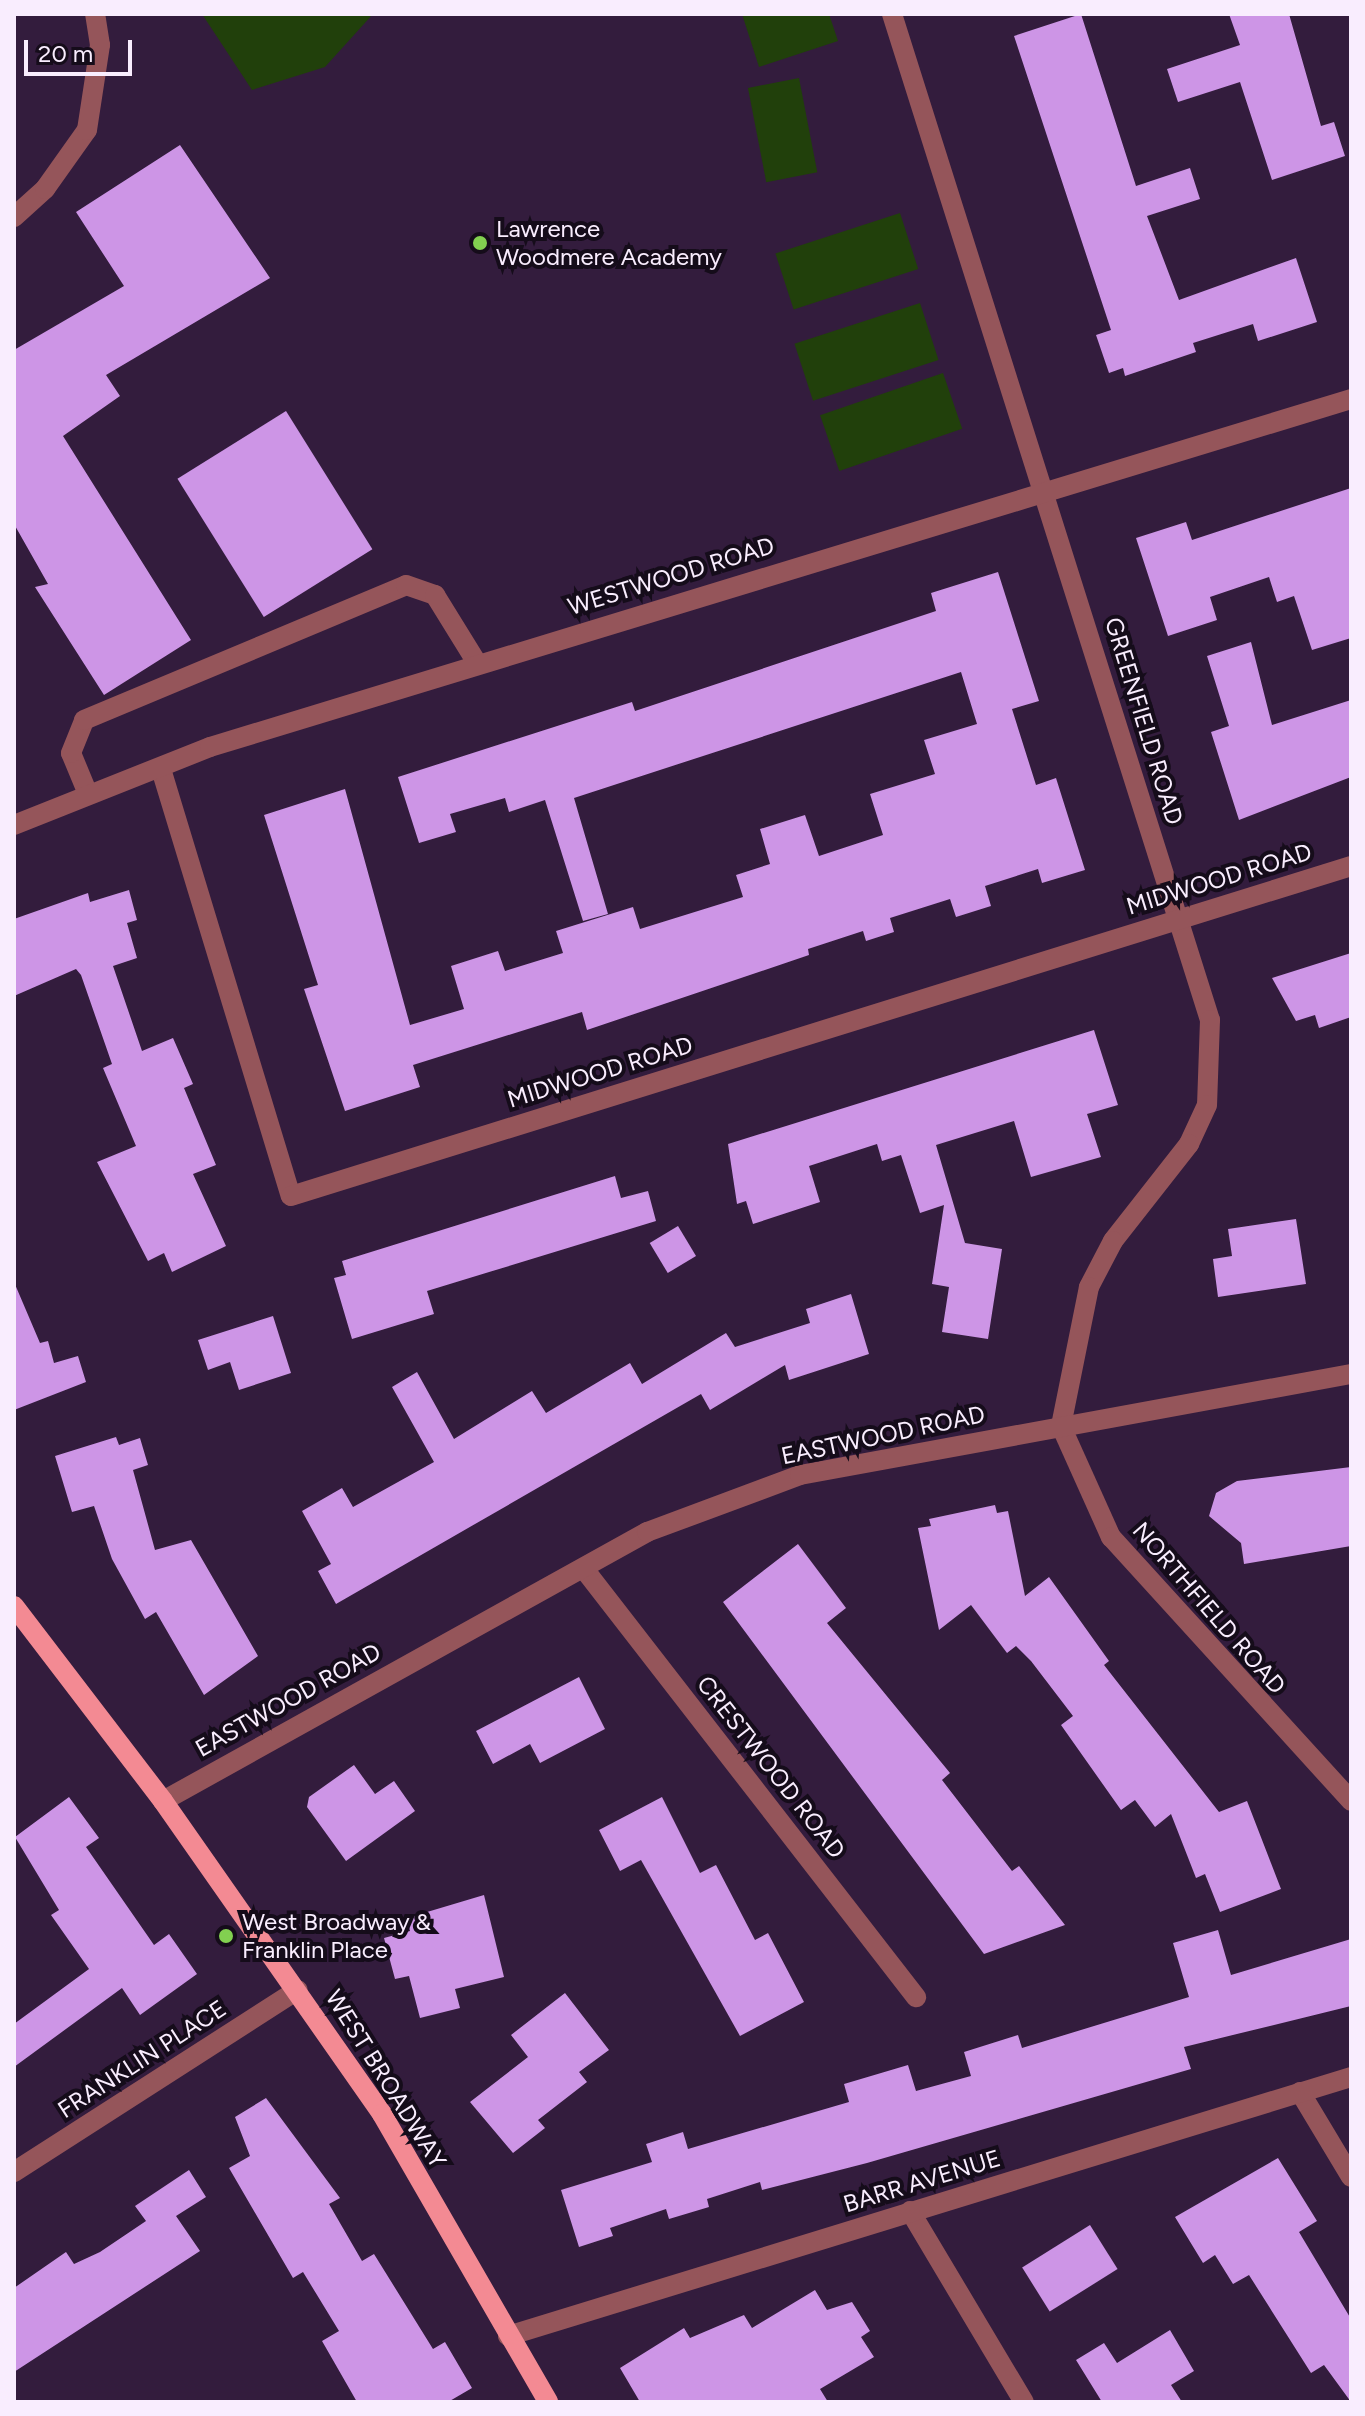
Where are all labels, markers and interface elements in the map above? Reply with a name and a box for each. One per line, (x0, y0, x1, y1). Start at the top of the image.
scale bar (28, 24, 136, 74)
text: 20 m (38, 39, 93, 68)
place label: Lawrence Woodmere Academy (496, 215, 722, 271)
marker: Lawrence Woodmere Academy (471, 234, 489, 252)
street label: WESTWOOD ROAD (564, 531, 778, 621)
street label: GREENFIELD ROAD (1099, 614, 1189, 828)
street label: MIDWOOD ROAD (1123, 837, 1315, 921)
street label: MIDWOOD ROAD (504, 1030, 696, 1114)
street label: EASTWOOD ROAD (778, 1399, 988, 1471)
street label: NORTHFIELD ROAD (1126, 1516, 1292, 1700)
street label: EASTWOOD ROAD (190, 1637, 386, 1763)
street label: CRESTWOOD ROAD (691, 1670, 851, 1864)
place label: West Broadway & Franklin Place (242, 1908, 431, 1964)
marker: West Broadway & Franklin Place (217, 1927, 235, 1945)
street label: WEST BROADWAY (320, 1985, 452, 2173)
street label: FRANKLIN PLACE (53, 1994, 231, 2124)
street label: BARR AVENUE (840, 2143, 1004, 2219)

